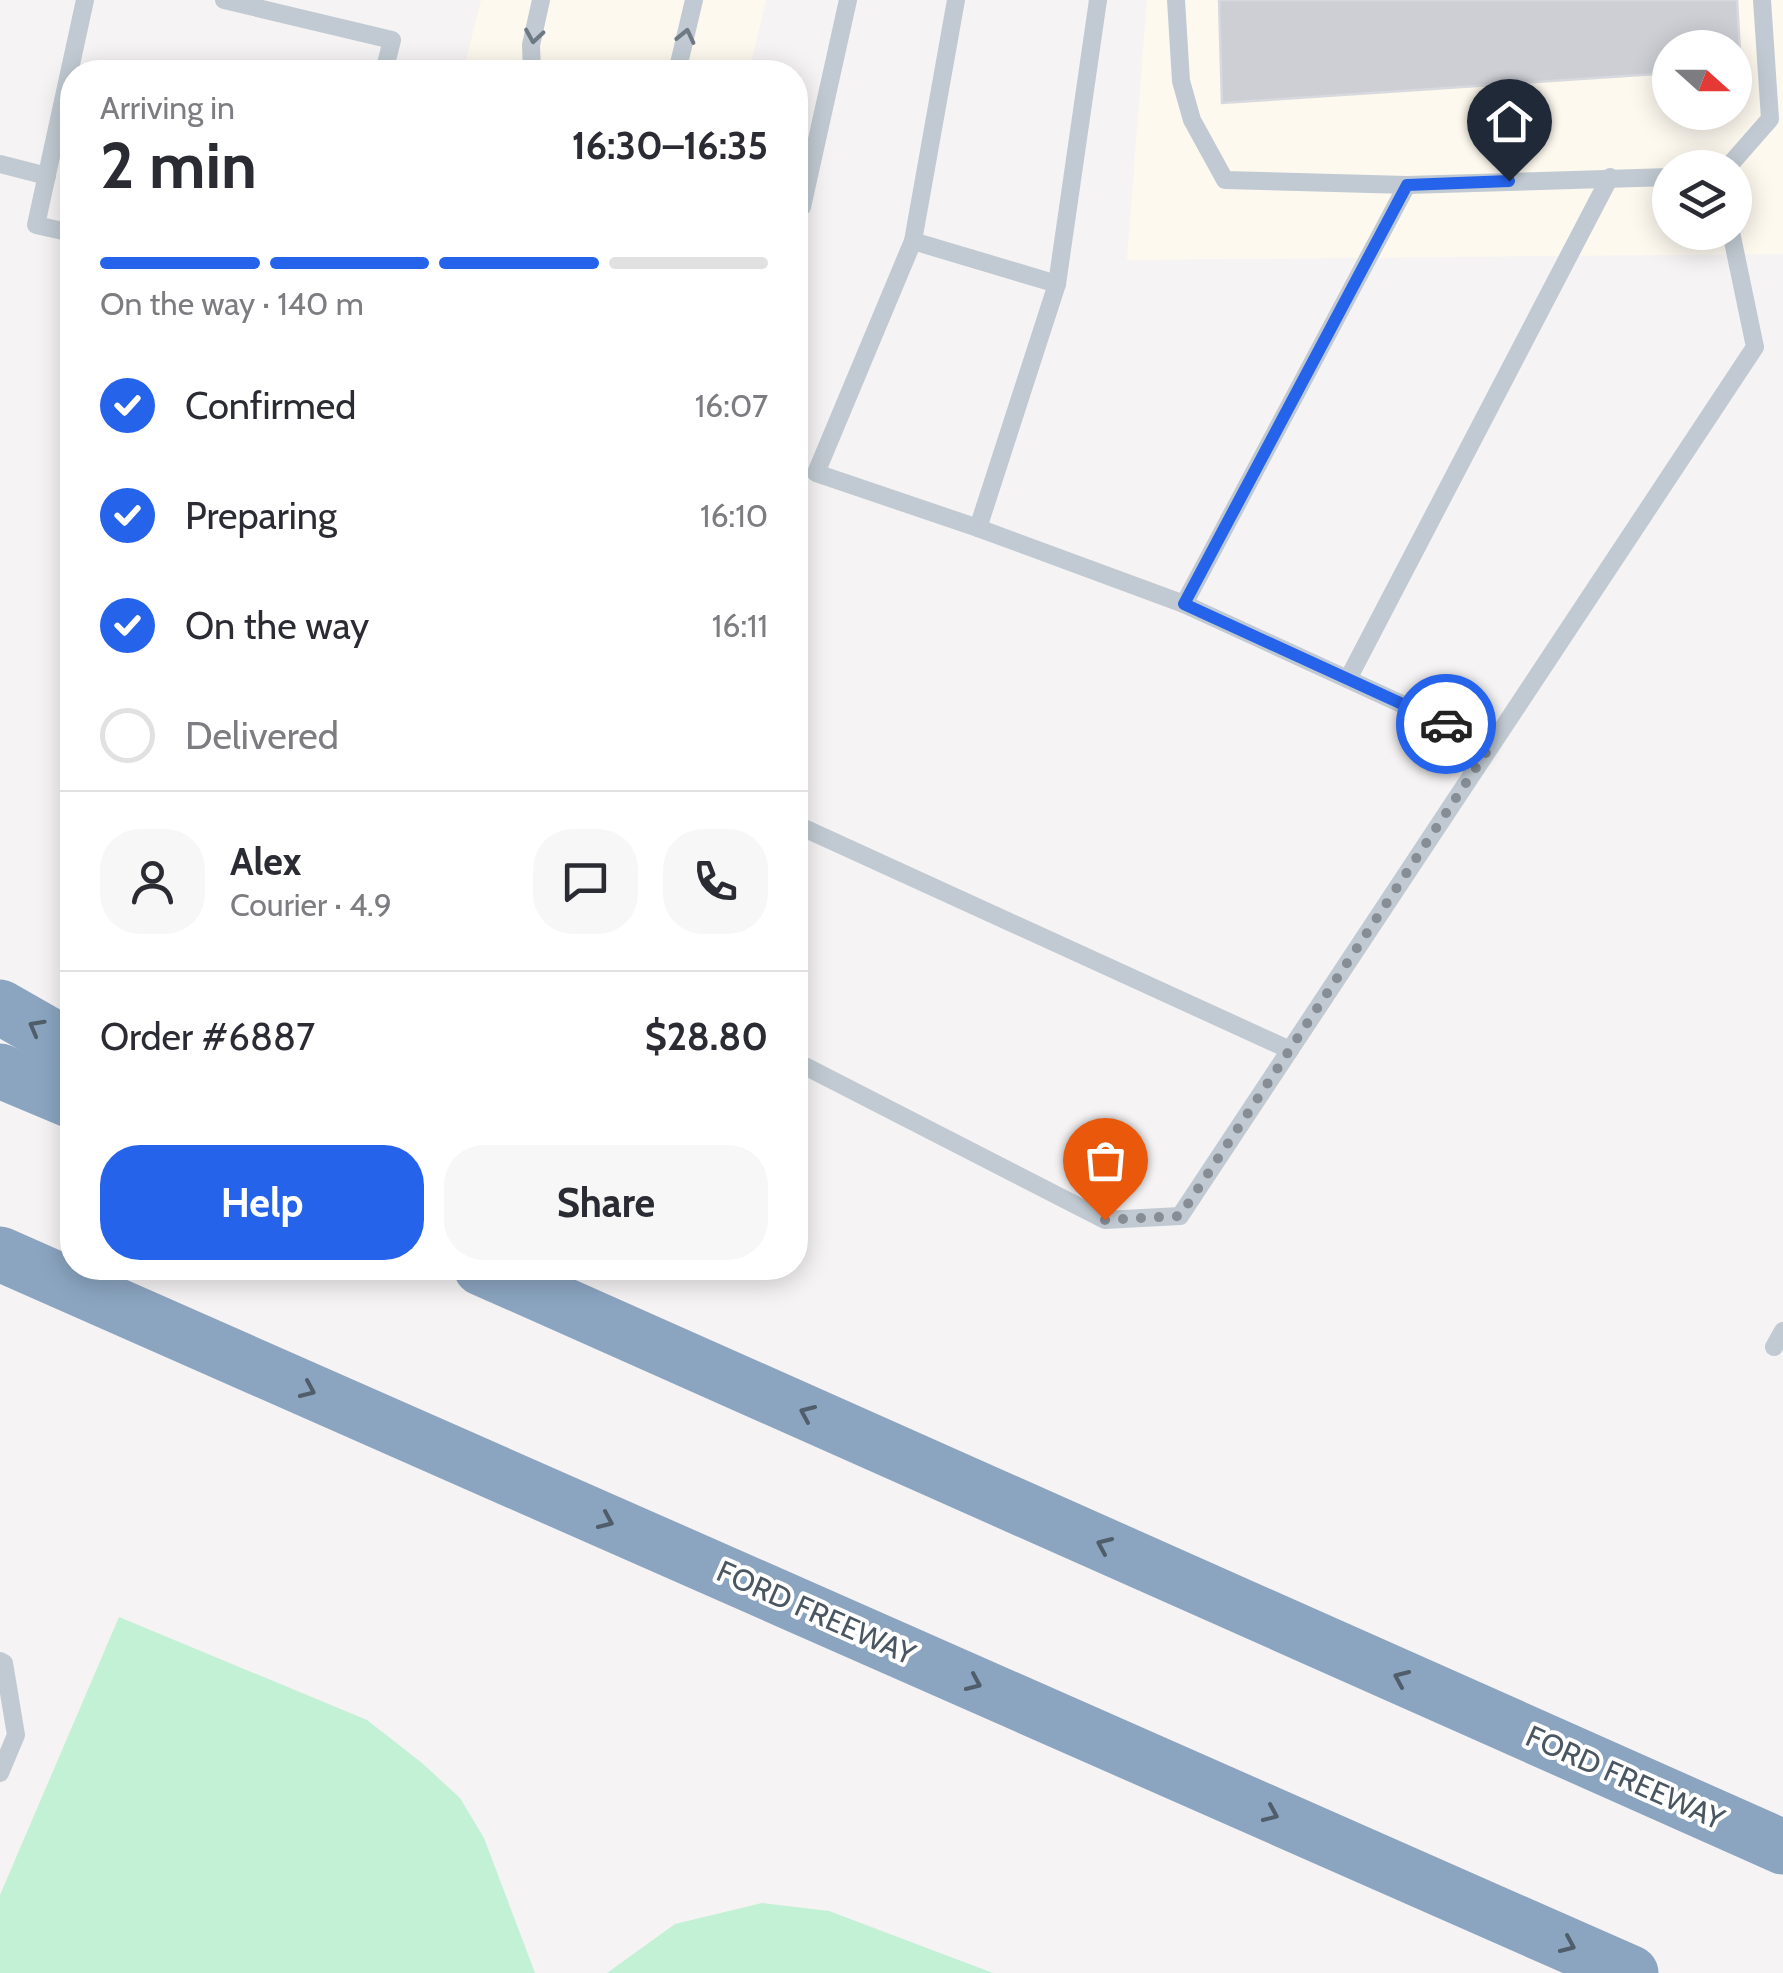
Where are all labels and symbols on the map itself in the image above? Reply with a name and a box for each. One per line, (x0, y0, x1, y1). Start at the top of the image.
one-way arrow (524, 28, 545, 44)
one-way arrow (674, 28, 695, 45)
north arrow (1652, 30, 1752, 130)
pin (1467, 79, 1552, 182)
courier (1396, 674, 1496, 774)
one-way arrow (29, 1020, 47, 1040)
pin (1063, 1118, 1148, 1221)
one-way arrow (298, 1378, 316, 1398)
one-way arrow (799, 1405, 817, 1425)
one-way arrow (596, 1509, 614, 1529)
one-way arrow (1096, 1537, 1114, 1557)
street label: FORD FREEWAY (711, 1552, 922, 1673)
one-way arrow (1393, 1670, 1411, 1690)
one-way arrow (964, 1671, 982, 1691)
street label: FORD FREEWAY (1520, 1717, 1731, 1838)
one-way arrow (1261, 1802, 1279, 1822)
one-way arrow (1558, 1933, 1576, 1953)

